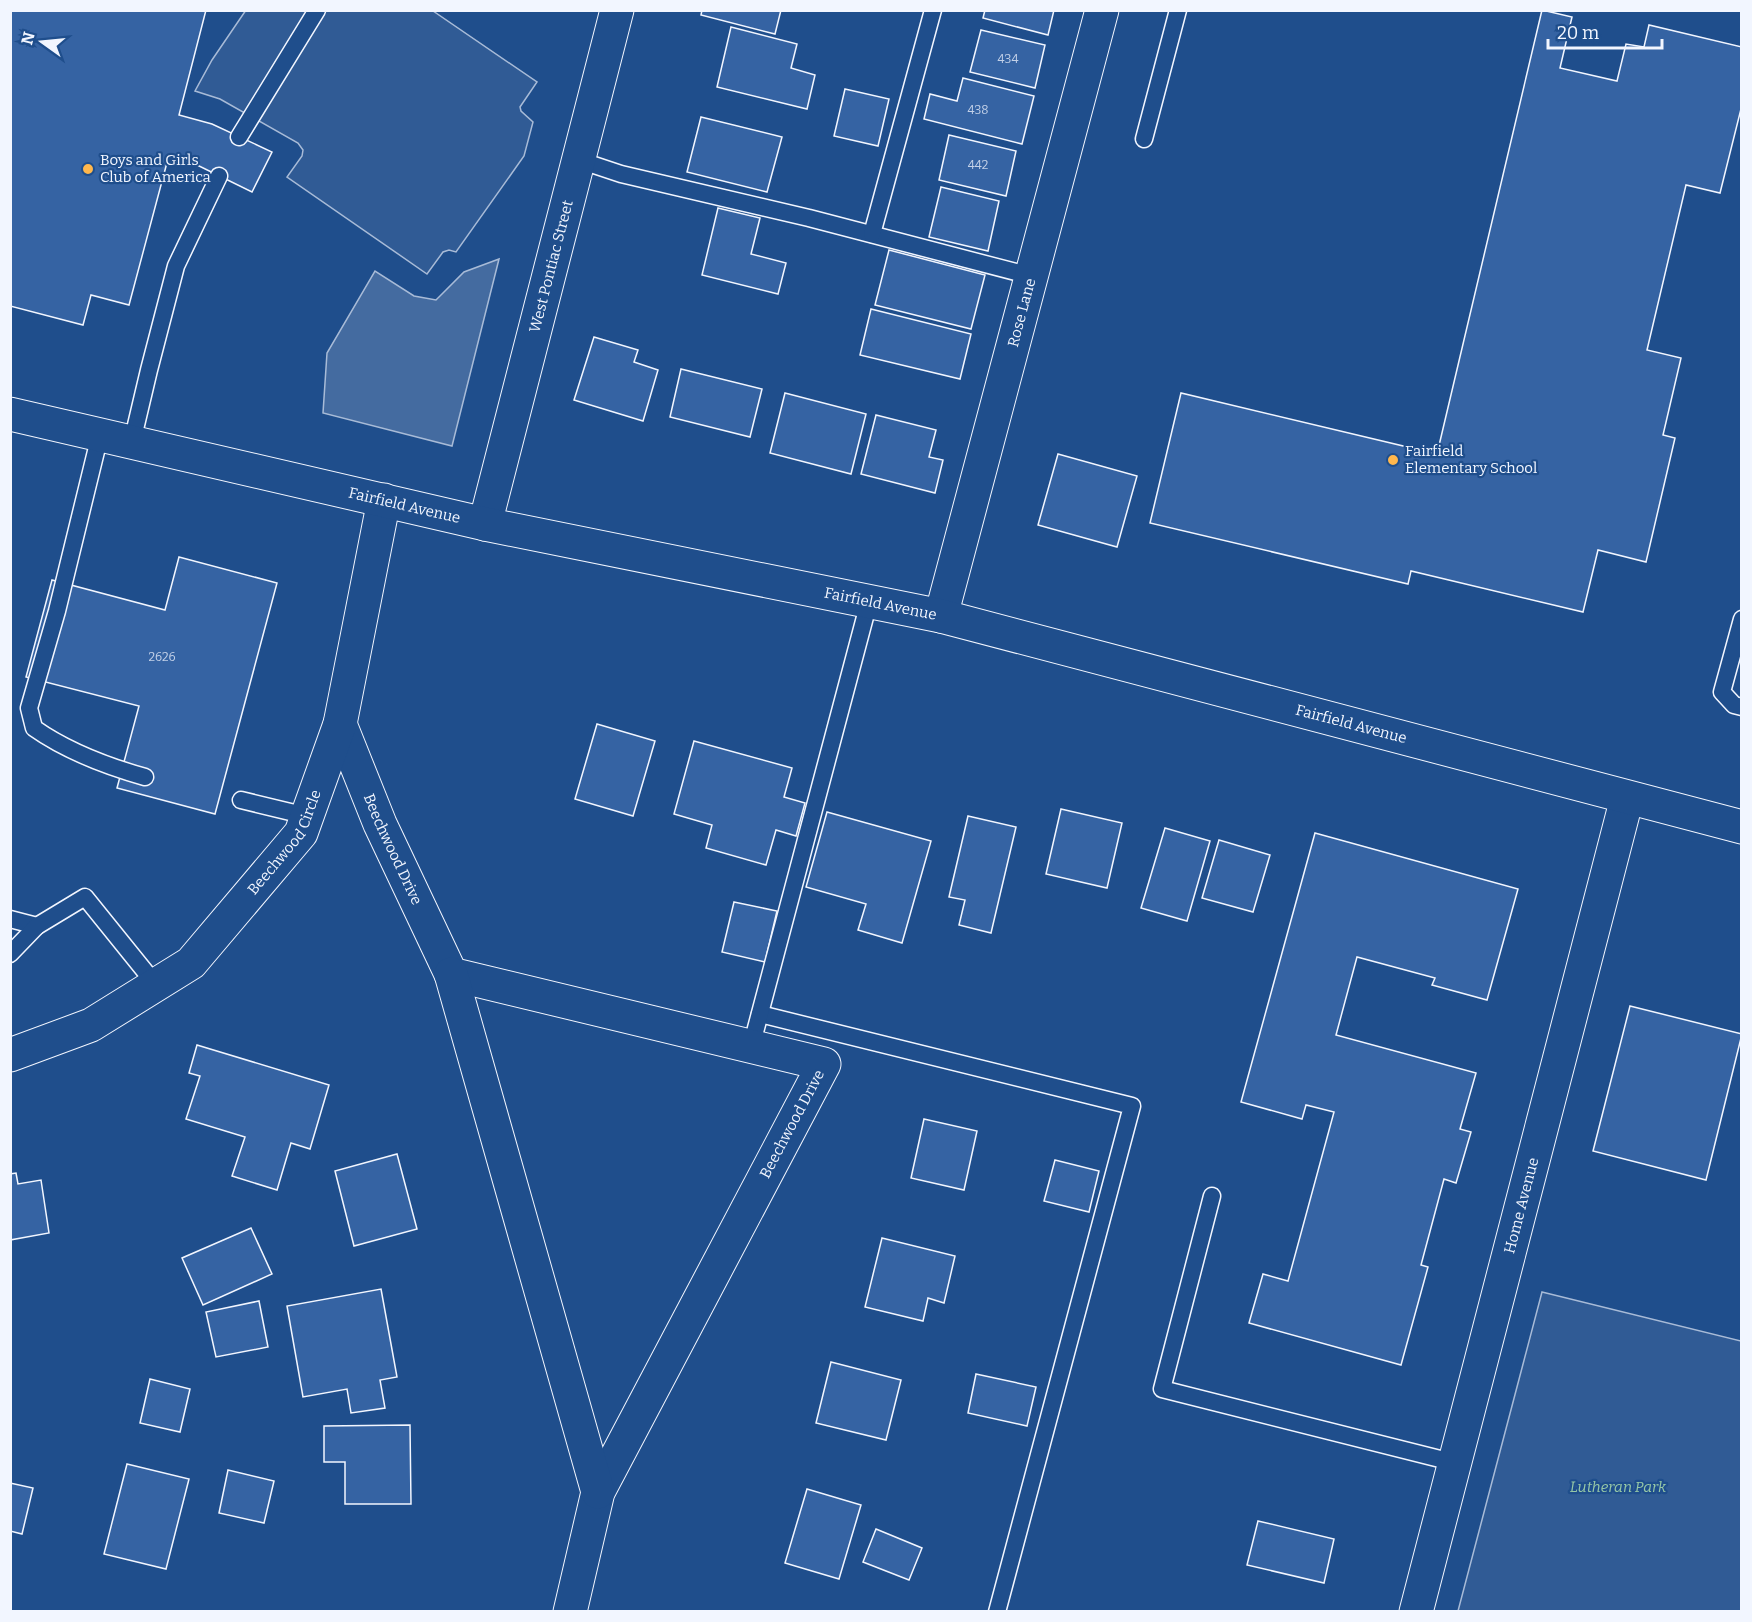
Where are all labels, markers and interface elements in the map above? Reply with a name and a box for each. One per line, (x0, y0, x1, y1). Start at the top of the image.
north arrow (12, 12, 72, 72)
scale bar (1548, 12, 1662, 50)
text: 20 m (1557, 22, 1599, 44)
text: N (17, 30, 39, 47)
house number: 434 (998, 52, 1018, 66)
house number: 438 (967, 103, 989, 117)
place label: Boys and Girls Club of America (100, 151, 211, 186)
house number: 442 (968, 158, 988, 172)
marker: Boys and Girls Club of America (81, 162, 95, 176)
street label: West Pontiac Street (526, 198, 577, 334)
street label: Rose Lane (1004, 276, 1039, 349)
place label: Fairfield Elementary School (1405, 442, 1537, 477)
marker: Fairfield Elementary School (1386, 453, 1400, 467)
street label: Fairfield Avenue (347, 484, 462, 527)
street label: Fairfield Avenue (823, 584, 938, 624)
house number: 2626 (148, 650, 176, 664)
street label: Fairfield Avenue (1294, 701, 1409, 747)
street label: Beechwood Circle (244, 787, 325, 898)
street label: Beechwood Drive (360, 791, 426, 908)
street label: Beechwood Drive (756, 1067, 828, 1181)
street label: Home Avenue (1500, 1155, 1542, 1255)
park label: Lutheran Park (1570, 1478, 1667, 1496)

